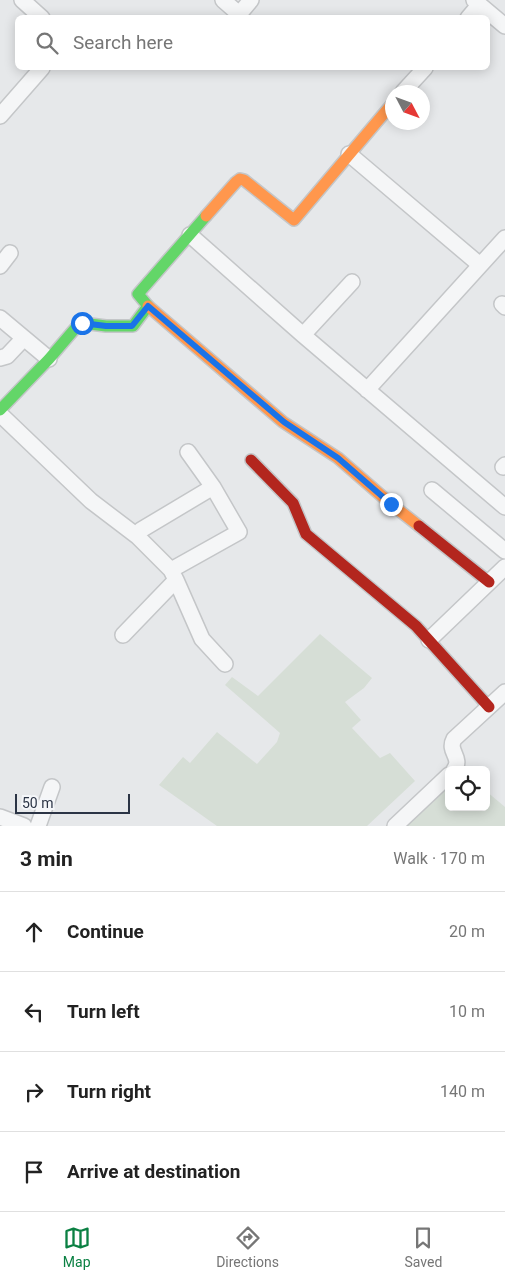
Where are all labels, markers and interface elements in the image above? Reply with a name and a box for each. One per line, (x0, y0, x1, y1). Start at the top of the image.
search box (15, 15, 490, 70)
icon: search (33, 29, 61, 57)
text: Search here (73, 31, 173, 54)
north arrow (385, 85, 430, 130)
route start (71, 312, 94, 335)
route end (380, 493, 403, 516)
map controls (445, 766, 490, 811)
button: locate (445, 766, 490, 811)
scale bar (15, 791, 130, 814)
text: 50 m (22, 795, 54, 811)
text: 3 min (20, 847, 73, 871)
text: Walk · 170 m (393, 849, 485, 868)
icon: ahead (20, 918, 48, 946)
text: Continue (67, 920, 144, 943)
text: 20 m (449, 922, 485, 941)
icon: left (20, 998, 48, 1026)
text: Turn left (67, 1000, 140, 1023)
text: 10 m (449, 1002, 485, 1021)
icon: right (20, 1078, 48, 1106)
text: Turn right (67, 1080, 151, 1103)
text: 140 m (440, 1082, 485, 1101)
icon: arrive (20, 1158, 48, 1186)
text: Arrive at destination (67, 1160, 240, 1183)
tab: Map (63, 1224, 91, 1270)
tab: Directions (216, 1224, 279, 1270)
tab: Saved (404, 1224, 442, 1270)

